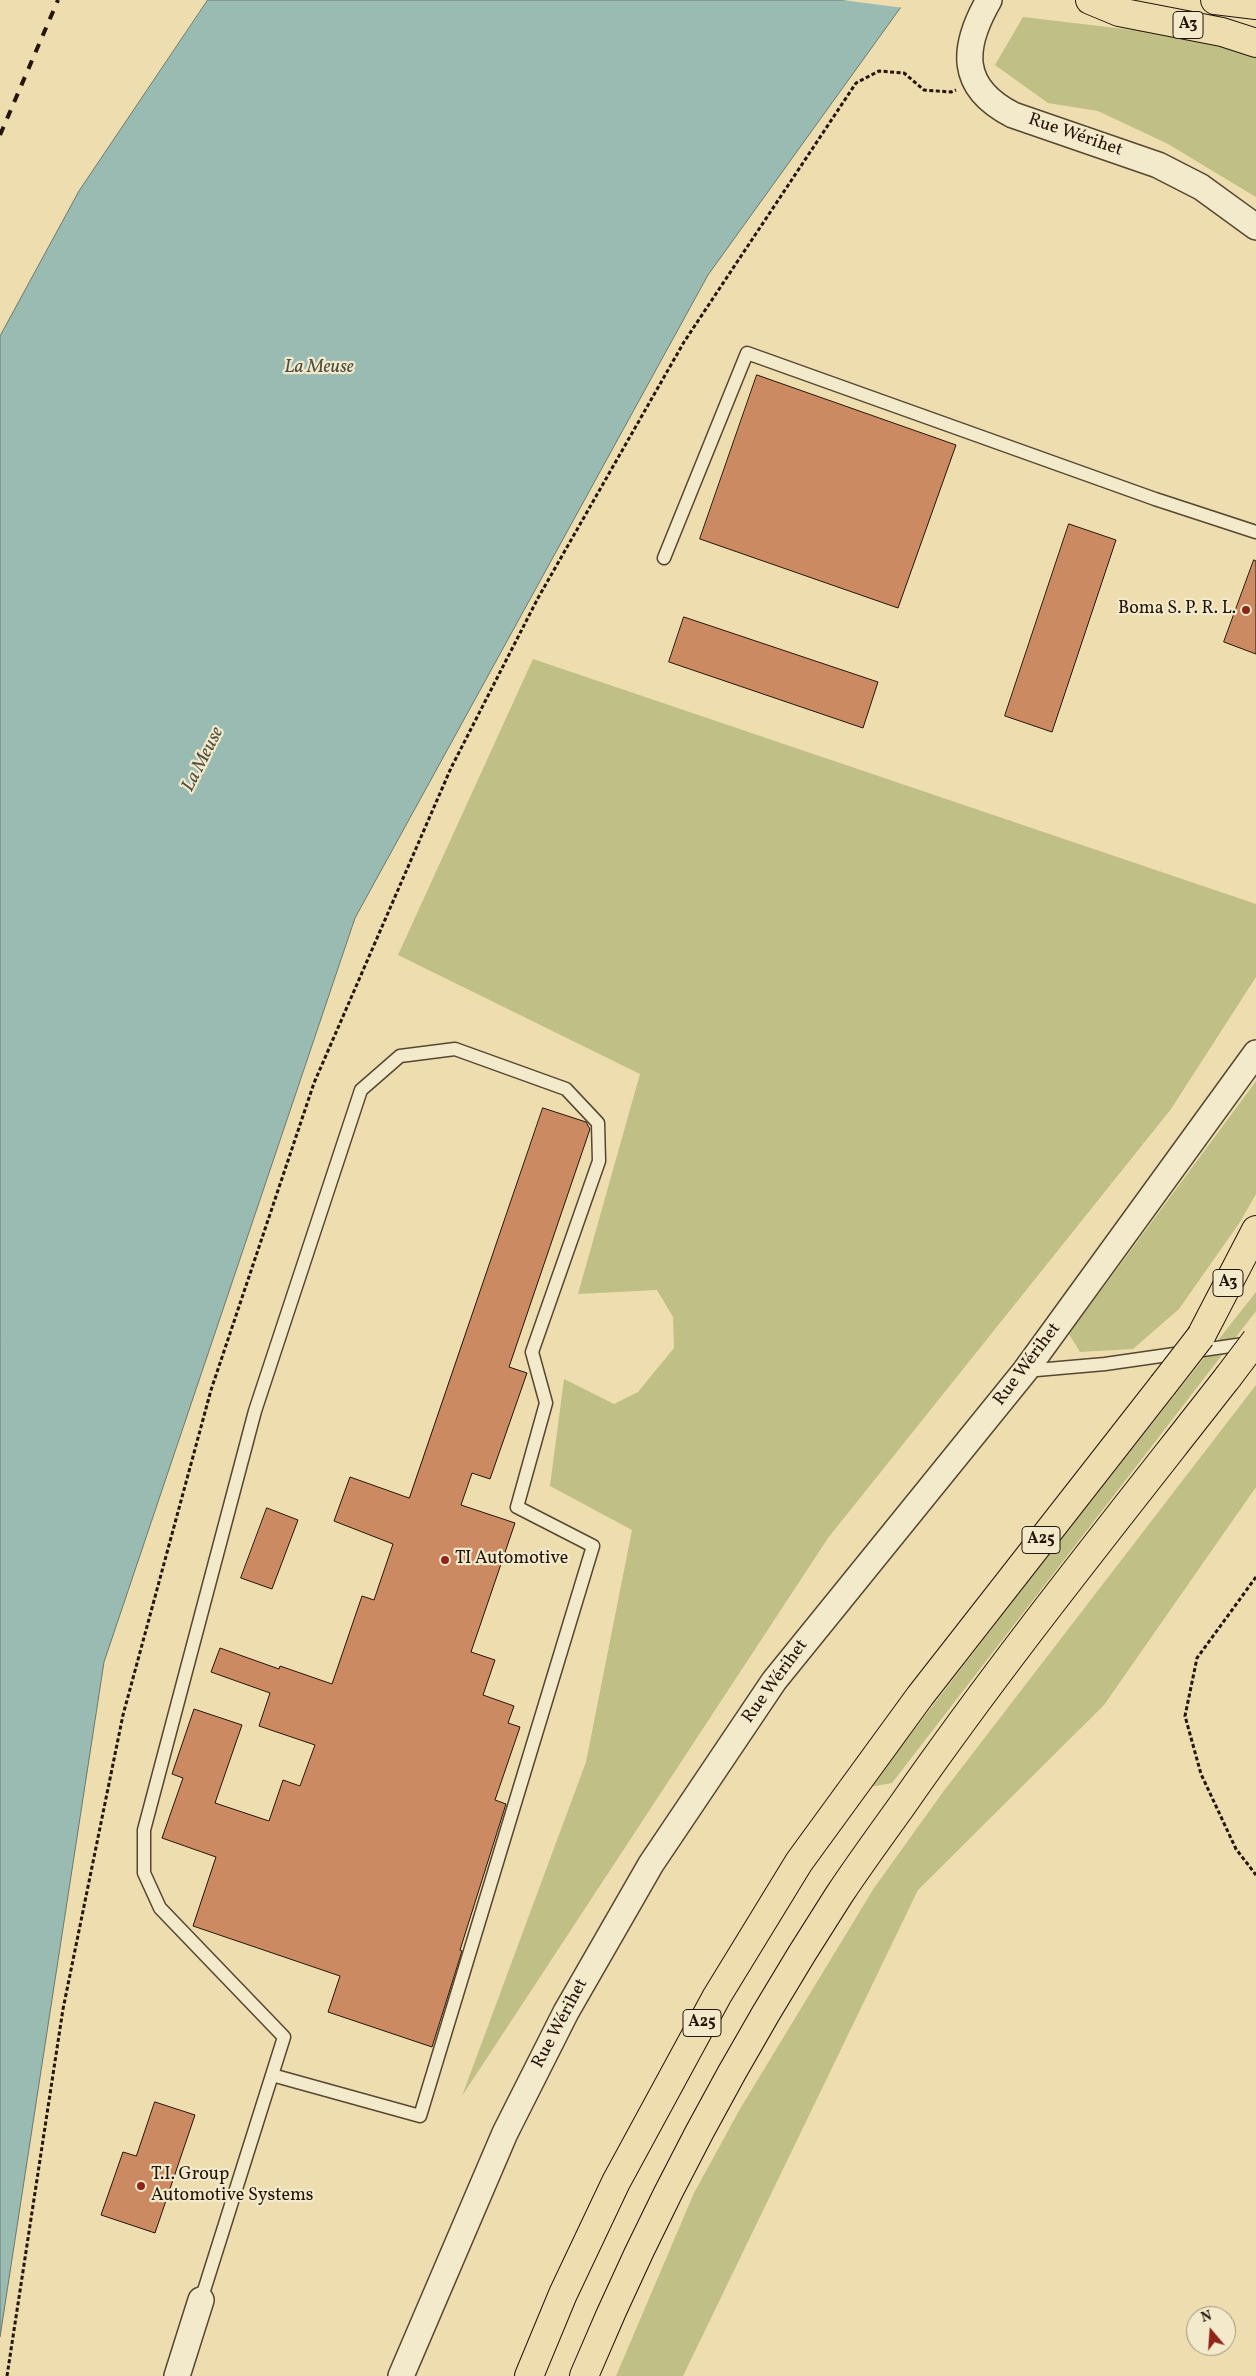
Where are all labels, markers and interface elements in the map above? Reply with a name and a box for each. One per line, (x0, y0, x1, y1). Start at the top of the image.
road number: A3 (1173, 12, 1203, 38)
street label: Rue Wérihet (1025, 110, 1125, 162)
water label: La Meuse (284, 358, 354, 380)
place label: Boma S. P. R. L. (1118, 599, 1236, 621)
marker: Boma S. P. R. L. (1240, 604, 1252, 616)
water label: La Meuse (178, 724, 230, 796)
road number: A3 (1213, 1270, 1243, 1296)
street label: Rue Wérihet (990, 1319, 1066, 1411)
road number: A25 (1022, 1526, 1060, 1554)
place label: TI Automotive (455, 1549, 568, 1571)
marker: TI Automotive (439, 1554, 451, 1566)
street label: Rue Wérihet (738, 1636, 814, 1728)
street label: Rue Wérihet (528, 1976, 594, 2072)
road number: A25 (683, 2010, 721, 2036)
place label: T.I. Group Automotive Systems (151, 2165, 314, 2208)
marker: T.I. Group Automotive Systems (135, 2180, 147, 2192)
north arrow (1186, 2306, 1236, 2356)
text: N (1199, 2307, 1214, 2328)

